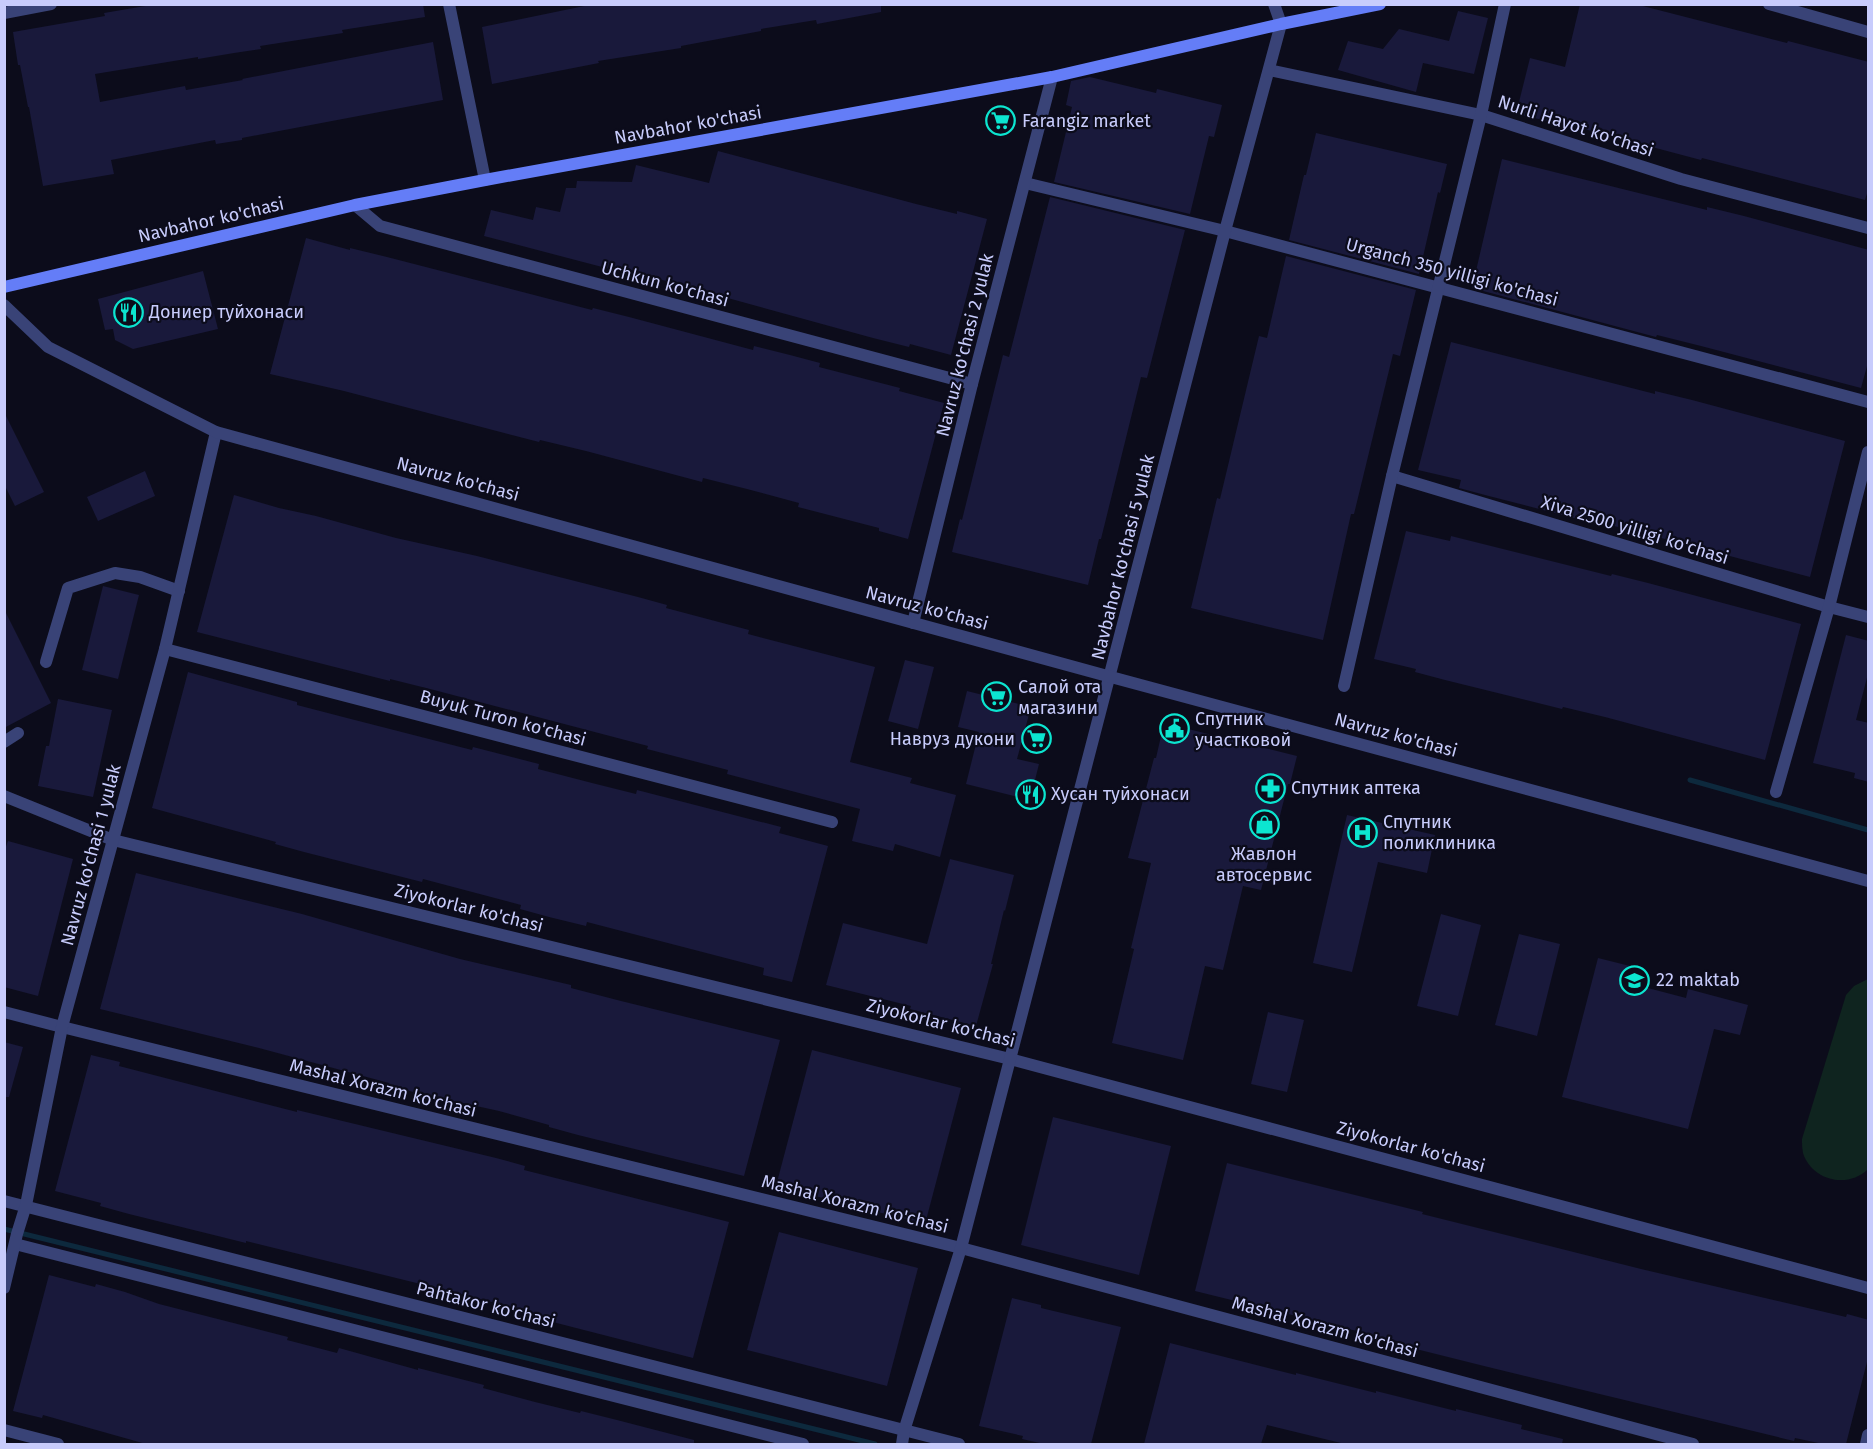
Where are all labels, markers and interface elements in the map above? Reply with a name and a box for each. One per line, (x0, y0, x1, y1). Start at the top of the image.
street label: Nurli Hayot ko'chasi (1495, 90, 1657, 162)
street label: Navbahor ko'chasi (613, 101, 763, 149)
supermarket icon: Farangiz market (985, 105, 1017, 137)
place label: Farangiz market (1022, 110, 1151, 132)
street label: Navbahor ko'chasi (136, 193, 286, 247)
street label: Urganch 350 yilligi ko'chasi (1343, 233, 1561, 311)
street label: Navruz ko'chasi 2 yulak (932, 250, 999, 439)
street label: Uchkun ko'chasi (599, 256, 731, 312)
restaurant icon: Дониер туйхонаси (112, 296, 144, 328)
place label: Дониер туйхонаси (148, 301, 304, 323)
street label: Navbahor ko'chasi 5 yulak (1087, 451, 1159, 662)
street label: Navruz ko'chasi (394, 452, 522, 506)
street label: Xiva 2500 yilligi ko'chasi (1539, 491, 1731, 569)
street label: Navruz ko'chasi (863, 581, 991, 635)
place label: Салой ота магазини (1018, 676, 1101, 719)
supermarket icon: Салой ота магазини (981, 681, 1013, 713)
street label: Buyuk Turon ko'chasi (417, 685, 589, 751)
place label: Спутник участковой (1195, 708, 1291, 751)
street label: Navruz ko'chasi (1332, 708, 1460, 762)
public building icon: Спутник участковой (1158, 713, 1190, 745)
supermarket icon: Навруз дукони (1020, 723, 1052, 755)
place label: Навруз дукони (890, 728, 1015, 750)
street label: Navruz ko'chasi 1 yulak (56, 761, 126, 948)
pharmacy icon: Спутник аптека (1254, 772, 1286, 804)
place label: Спутник аптека (1291, 777, 1421, 799)
restaurant icon: Хусан туйхонаси (1014, 778, 1046, 810)
place label: Хусан туйхонаси (1051, 783, 1190, 805)
shop icon: Жавлон автосервис (1248, 809, 1280, 841)
place label: Спутник поликлиника (1383, 811, 1496, 854)
hospital icon: Спутник поликлиника (1346, 816, 1378, 848)
place label: Жавлон автосервис (1216, 843, 1312, 886)
street label: Ziyokorlar ko'chasi (392, 879, 546, 937)
school or university icon: 22 maktab (1619, 964, 1651, 996)
place label: 22 maktab (1656, 969, 1740, 991)
street label: Ziyokorlar ko'chasi (864, 994, 1018, 1052)
street label: Mashal Xorazm ko'chasi (287, 1054, 479, 1122)
street label: Ziyokorlar ko'chasi (1335, 1117, 1487, 1177)
street label: Mashal Xorazm ko'chasi (759, 1170, 951, 1238)
street label: Pahtakor ko'chasi (414, 1277, 558, 1333)
street label: Mashal Xorazm ko'chasi (1230, 1292, 1420, 1362)

